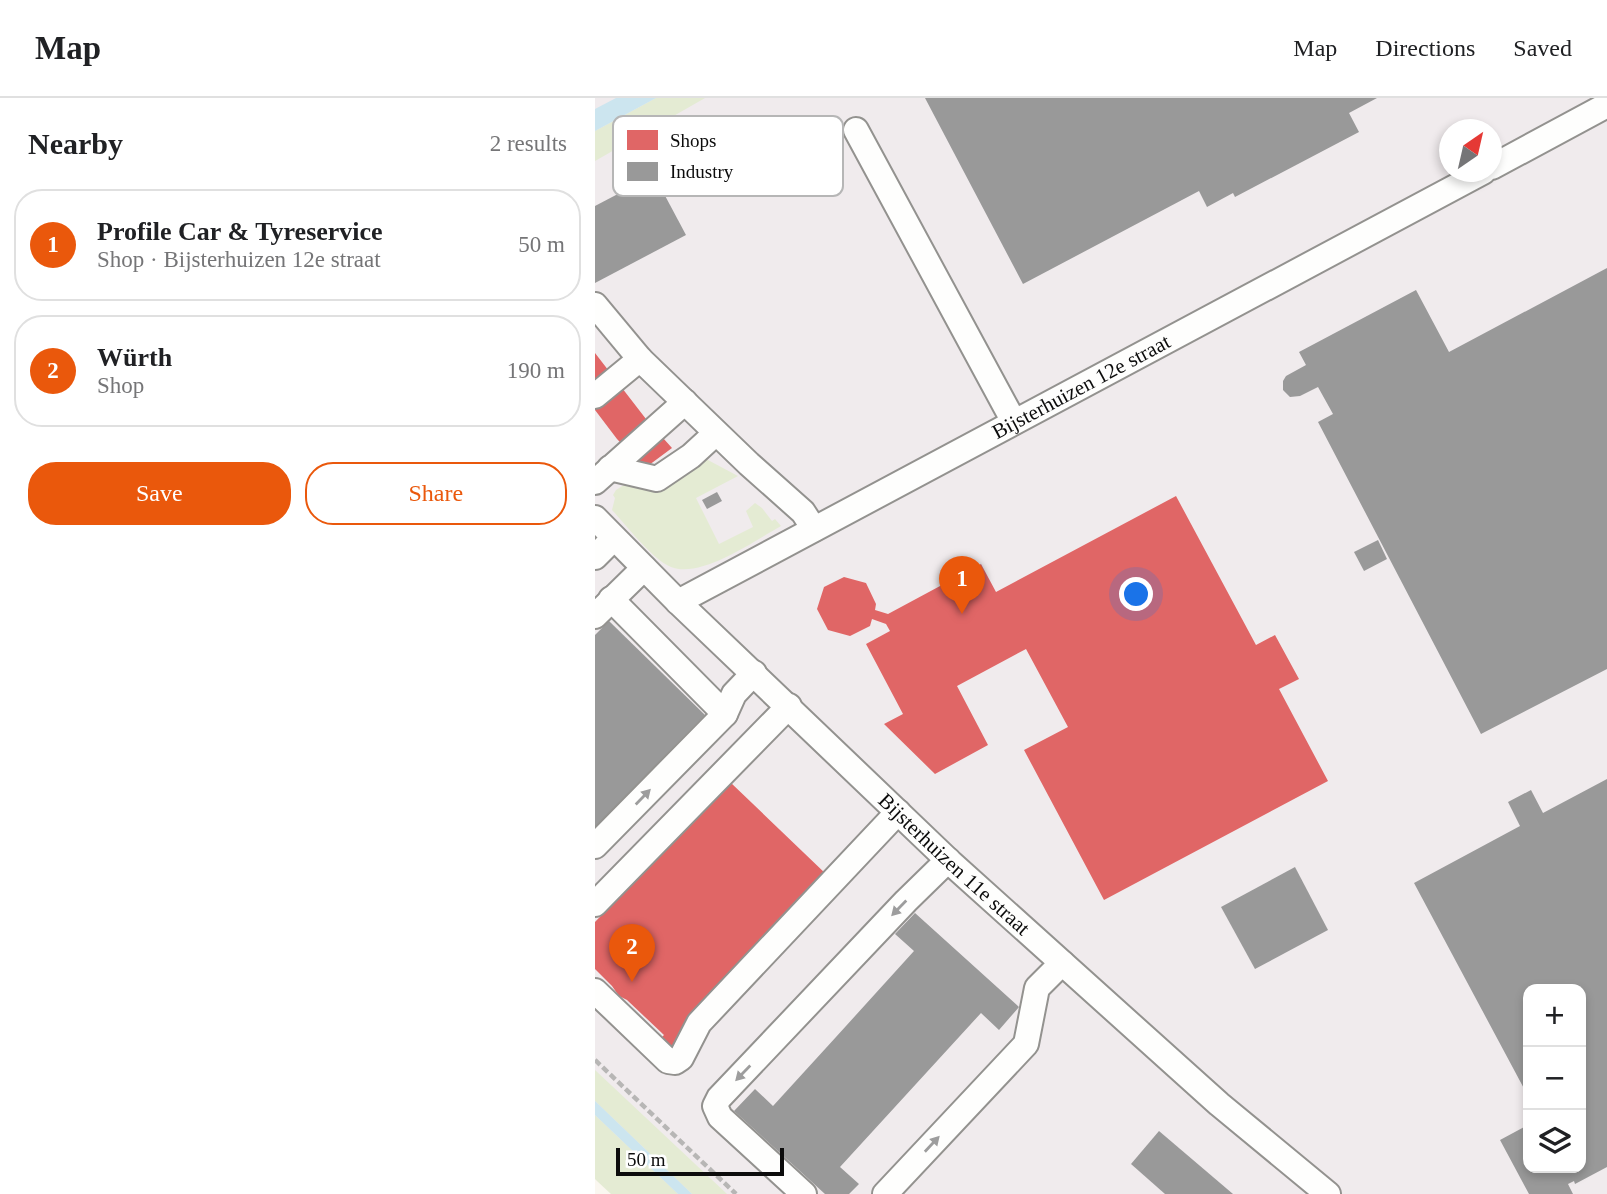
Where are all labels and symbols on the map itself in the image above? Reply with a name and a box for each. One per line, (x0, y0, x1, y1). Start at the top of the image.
legend (613, 116, 843, 196)
north arrow (1439, 119, 1502, 182)
text: Shops (670, 130, 716, 151)
text: Industry (670, 161, 734, 182)
street label: Bijsterhuizen 12e straat (988, 329, 1174, 444)
pin: 1 (939, 556, 985, 614)
your location (1119, 577, 1153, 611)
street label: Bijsterhuizen 11e straat (874, 788, 1035, 940)
one-way arrow (634, 789, 651, 806)
one-way arrow (892, 899, 908, 916)
pin: 2 (609, 924, 655, 982)
one-way arrow (735, 1064, 751, 1081)
one-way arrow (924, 1135, 940, 1153)
scale bar (616, 1145, 784, 1177)

